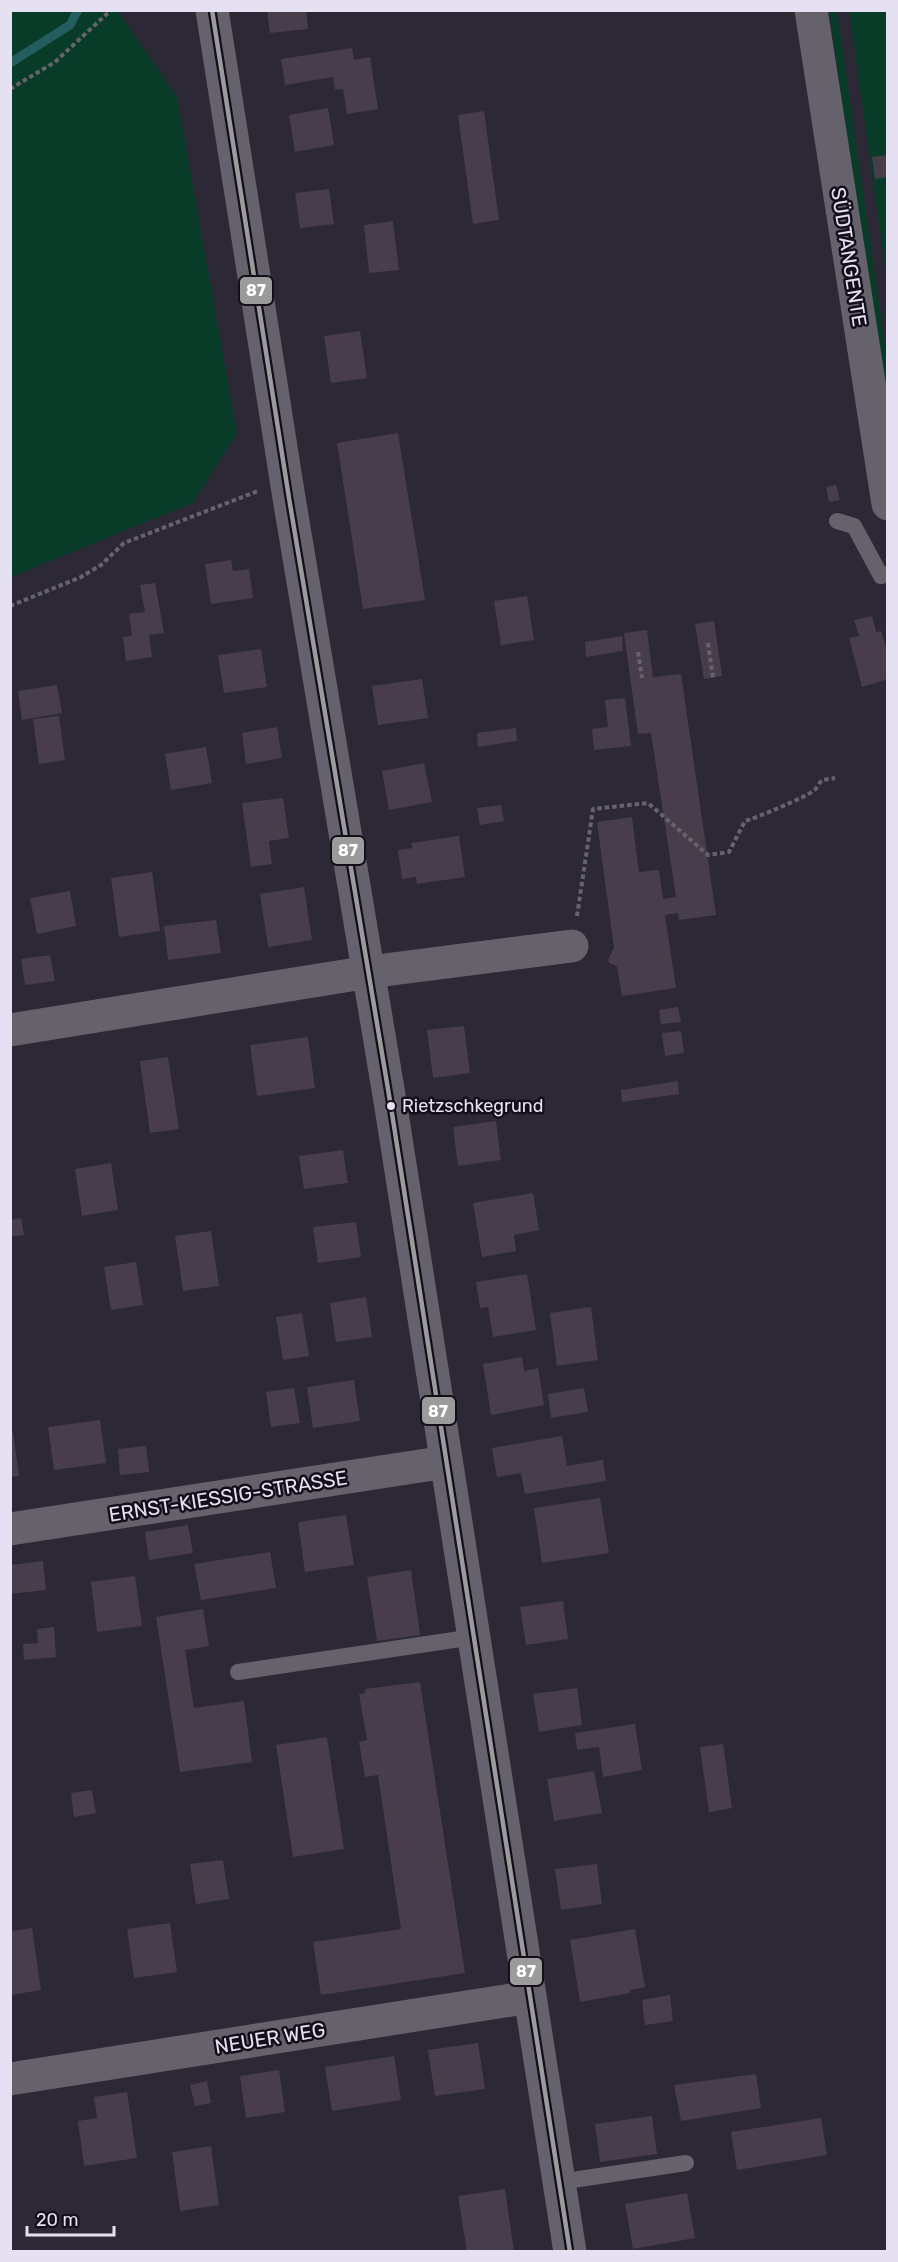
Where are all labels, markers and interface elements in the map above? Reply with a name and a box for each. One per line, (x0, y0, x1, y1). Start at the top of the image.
street label: SÜDTANGENTE (826, 186, 872, 328)
line badge: 87 (239, 276, 273, 305)
text: 87 (246, 281, 266, 300)
line badge: 87 (331, 836, 365, 865)
text: 87 (338, 841, 358, 860)
place label: Rietzschkegrund (402, 1095, 543, 1117)
marker: Rietzschkegrund (385, 1100, 397, 1112)
line badge: 87 (421, 1396, 456, 1425)
text: 87 (428, 1402, 448, 1421)
street label: ERNST-KIESSIG-STRASSE (107, 1465, 349, 1527)
line badge: 87 (509, 1957, 543, 1986)
text: 87 (516, 1962, 536, 1981)
street label: NEUER WEG (213, 2017, 327, 2059)
scale bar (27, 2199, 114, 2237)
text: 20 m (36, 2209, 78, 2231)

